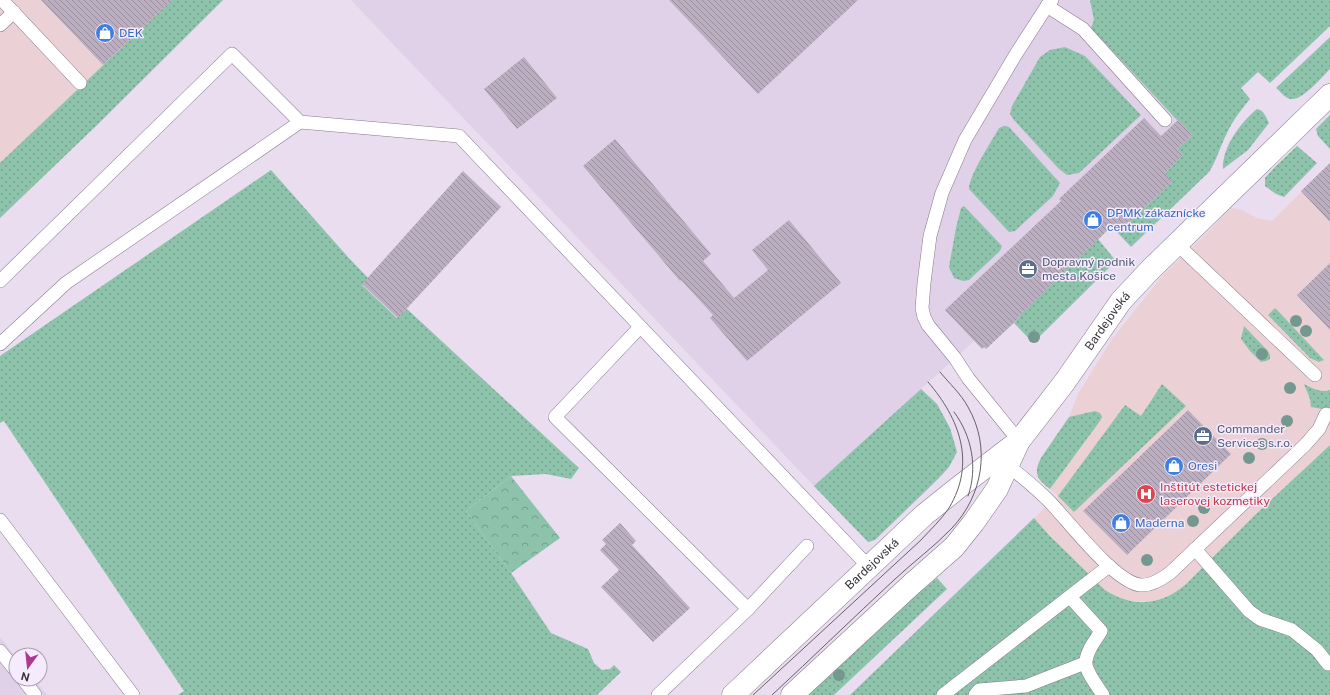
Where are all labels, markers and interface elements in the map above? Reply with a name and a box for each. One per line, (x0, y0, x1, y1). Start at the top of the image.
shop icon: DEK (94, 22, 116, 44)
place label: DEK (119, 26, 143, 40)
place label: DPMK zákaznícke centrum (1107, 206, 1206, 234)
shop icon: DPMK zákaznícke centrum (1082, 209, 1104, 231)
place label: Dopravný podnik mesta Košice (1042, 255, 1135, 283)
office icon: Dopravný podnik mesta Košice (1017, 258, 1039, 280)
street label: Bardejovská (1082, 289, 1133, 353)
place label: Commander Services s.r.o. (1217, 422, 1293, 450)
office icon: Commander Services s.r.o. (1192, 425, 1214, 447)
shop icon: Oresi (1163, 455, 1185, 477)
place label: Oresi (1188, 459, 1217, 473)
place label: Inštitút estetickej laserovej kozmetiky (1160, 480, 1270, 508)
hospital icon: Inštitút estetickej laserovej kozmetiky (1135, 483, 1157, 505)
shop icon: Maderna (1110, 512, 1132, 534)
place label: Maderna (1135, 516, 1184, 530)
street label: Bardejovská (842, 535, 902, 593)
north arrow (8, 647, 48, 687)
text: N (20, 670, 31, 684)

